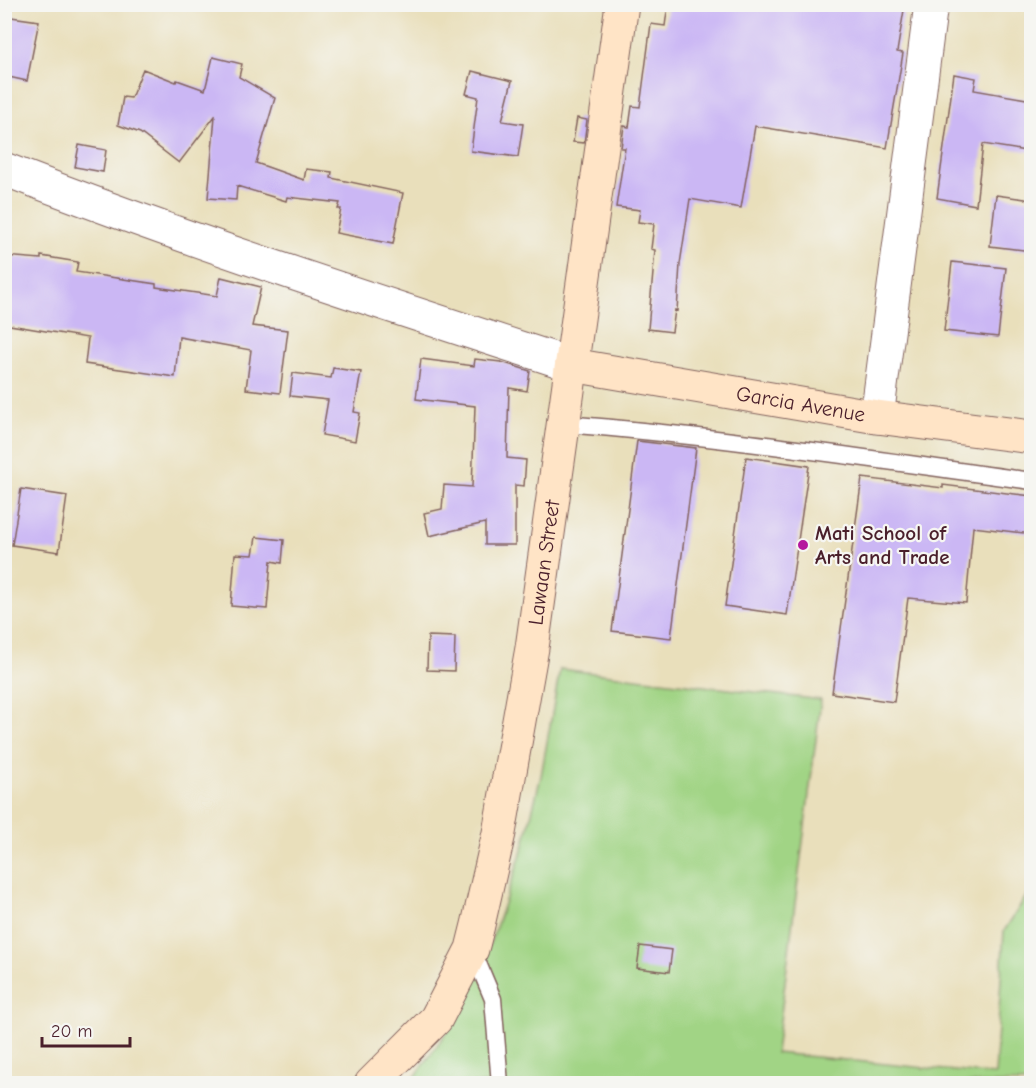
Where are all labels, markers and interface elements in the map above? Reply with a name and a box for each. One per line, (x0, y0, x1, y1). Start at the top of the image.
street label: Garcia Avenue (734, 381, 867, 427)
street label: Lawaan Street (523, 497, 565, 627)
place label: Mati School of Arts and Trade (815, 521, 950, 569)
marker: Mati School of Arts and Trade (796, 538, 810, 552)
scale bar (42, 1010, 130, 1048)
text: 20 m (51, 1021, 92, 1042)

